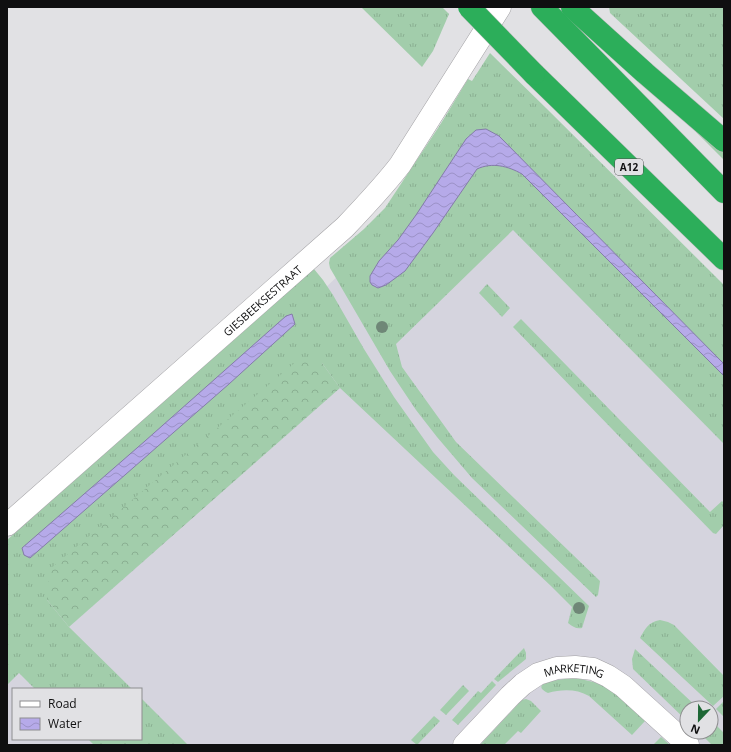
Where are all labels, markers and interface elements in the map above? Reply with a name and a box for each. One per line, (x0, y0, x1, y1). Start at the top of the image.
road number: A12 (615, 159, 643, 175)
street label: GIESBEEKSESTRAAT (219, 261, 305, 339)
street label: MARKETING (542, 659, 607, 681)
legend (12, 688, 142, 740)
text: Road (48, 695, 77, 712)
north arrow (679, 700, 719, 740)
text: Water (48, 715, 82, 732)
text: N (688, 721, 702, 738)

